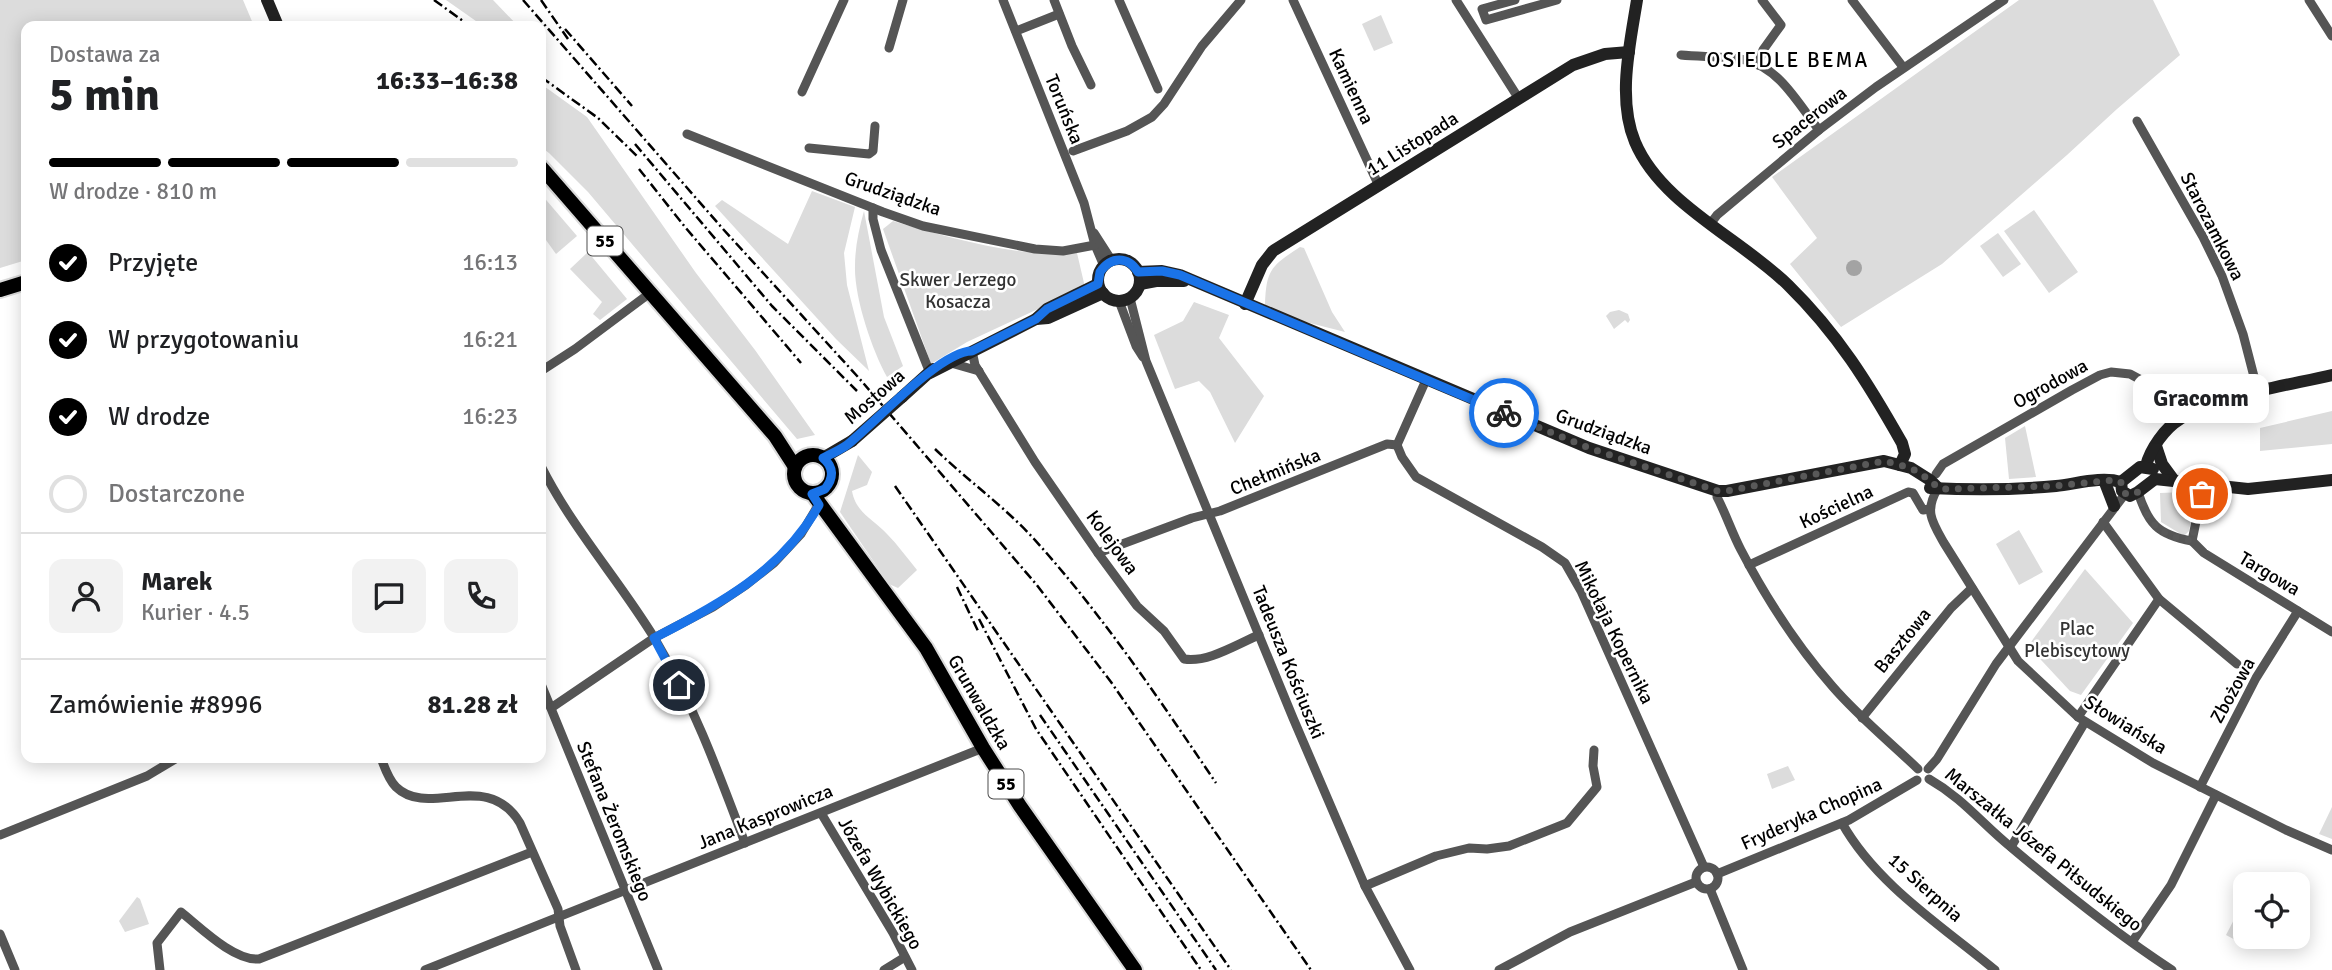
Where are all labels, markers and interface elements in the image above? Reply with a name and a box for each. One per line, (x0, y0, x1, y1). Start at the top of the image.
text: Dostawa za (49, 40, 160, 69)
street label: Kamienna (1323, 45, 1379, 128)
district label: OSIEDLE BEMA (1707, 47, 1869, 73)
text: 16:33–16:38 (376, 65, 518, 97)
text: 5 min (49, 67, 160, 123)
street label: Toruńska (1039, 71, 1089, 148)
street label: Spacerowa (1768, 81, 1852, 154)
street label: 11 Listopada (1362, 106, 1463, 181)
street label: Grudziądzka (841, 166, 944, 222)
street label: Starozamkowa (2175, 168, 2250, 285)
text: W drodze · 810 m (49, 177, 217, 206)
road number: 55 (588, 227, 622, 256)
icon: check (49, 244, 87, 282)
text: Przyjęte (108, 247, 198, 279)
text: 16:13 (462, 248, 518, 277)
park label: Skwer Jerzego Kosacza (899, 268, 1017, 314)
icon: check (49, 321, 87, 359)
text: W przygotowaniu (108, 324, 299, 356)
text: 16:21 (462, 325, 518, 354)
street label: Ogrodowa (2009, 354, 2092, 414)
street label: Mostowa (839, 364, 910, 430)
callout: Gracomm (2134, 375, 2270, 424)
courier (1469, 378, 1539, 448)
text: Gracomm (2153, 384, 2249, 413)
icon: bike (1485, 394, 1523, 432)
icon: check (49, 398, 87, 436)
text: W drodze (108, 401, 210, 433)
text: 16:23 (462, 402, 518, 431)
street label: Grudziądzka (1552, 403, 1655, 460)
street label: Chełmińska (1226, 443, 1324, 501)
pin (2172, 464, 2232, 524)
icon: bag (2183, 475, 2221, 513)
text: Dostarczone (108, 478, 245, 510)
street label: Kościelna (1796, 479, 1877, 534)
street label: Kolejowa (1081, 506, 1144, 580)
street label: Targowa (2234, 546, 2305, 601)
street label: Mikołaja Kopernika (1569, 557, 1659, 708)
button: person (49, 559, 123, 633)
button: chat (352, 559, 426, 633)
button: phone (444, 559, 518, 633)
text: Marek (141, 566, 212, 598)
street label: Tadeusza Kościuszki (1246, 582, 1330, 743)
text: Kurier · 4.5 (141, 598, 250, 627)
street label: Basztowa (1869, 603, 1936, 678)
park label: Plac Plebiscytowy (2024, 617, 2130, 663)
street label: Grunwaldzka (942, 651, 1016, 754)
street label: Zbożowa (2205, 653, 2261, 728)
pin (649, 655, 709, 715)
icon: home (660, 666, 698, 704)
text: Zamówienie #8996 (49, 689, 262, 721)
text: 81.28 zł (427, 689, 518, 721)
street label: Słowiańska (2080, 690, 2171, 760)
street label: Stefana Żeromskiego (571, 738, 657, 905)
street label: Marszałka Józefa Piłsudskiego (1940, 763, 2147, 937)
road number: 55 (988, 770, 1024, 798)
street label: Fryderyka Chopina (1737, 772, 1886, 856)
street label: Jana Kasprowicza (694, 779, 836, 855)
street label: Józefa Wybickiego (832, 813, 928, 954)
street label: 15 Sierpnia (1883, 848, 1968, 927)
map controls (2233, 872, 2310, 949)
button: locate (2233, 872, 2310, 949)

